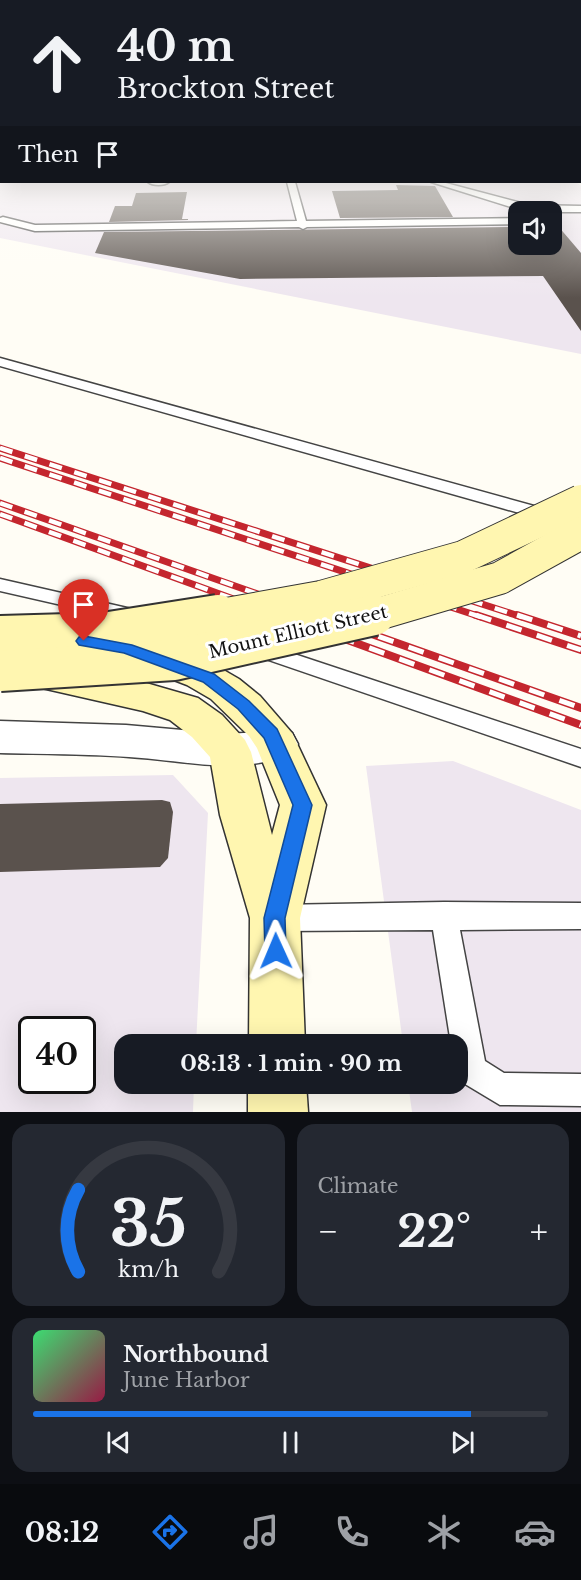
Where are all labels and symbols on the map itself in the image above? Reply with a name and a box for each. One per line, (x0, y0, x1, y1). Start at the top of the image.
pin (58, 579, 109, 641)
street label: Mount Elliott Street (206, 601, 390, 663)
position arrow (244, 919, 308, 983)
speed limit sign: 40 (18, 1016, 96, 1094)

